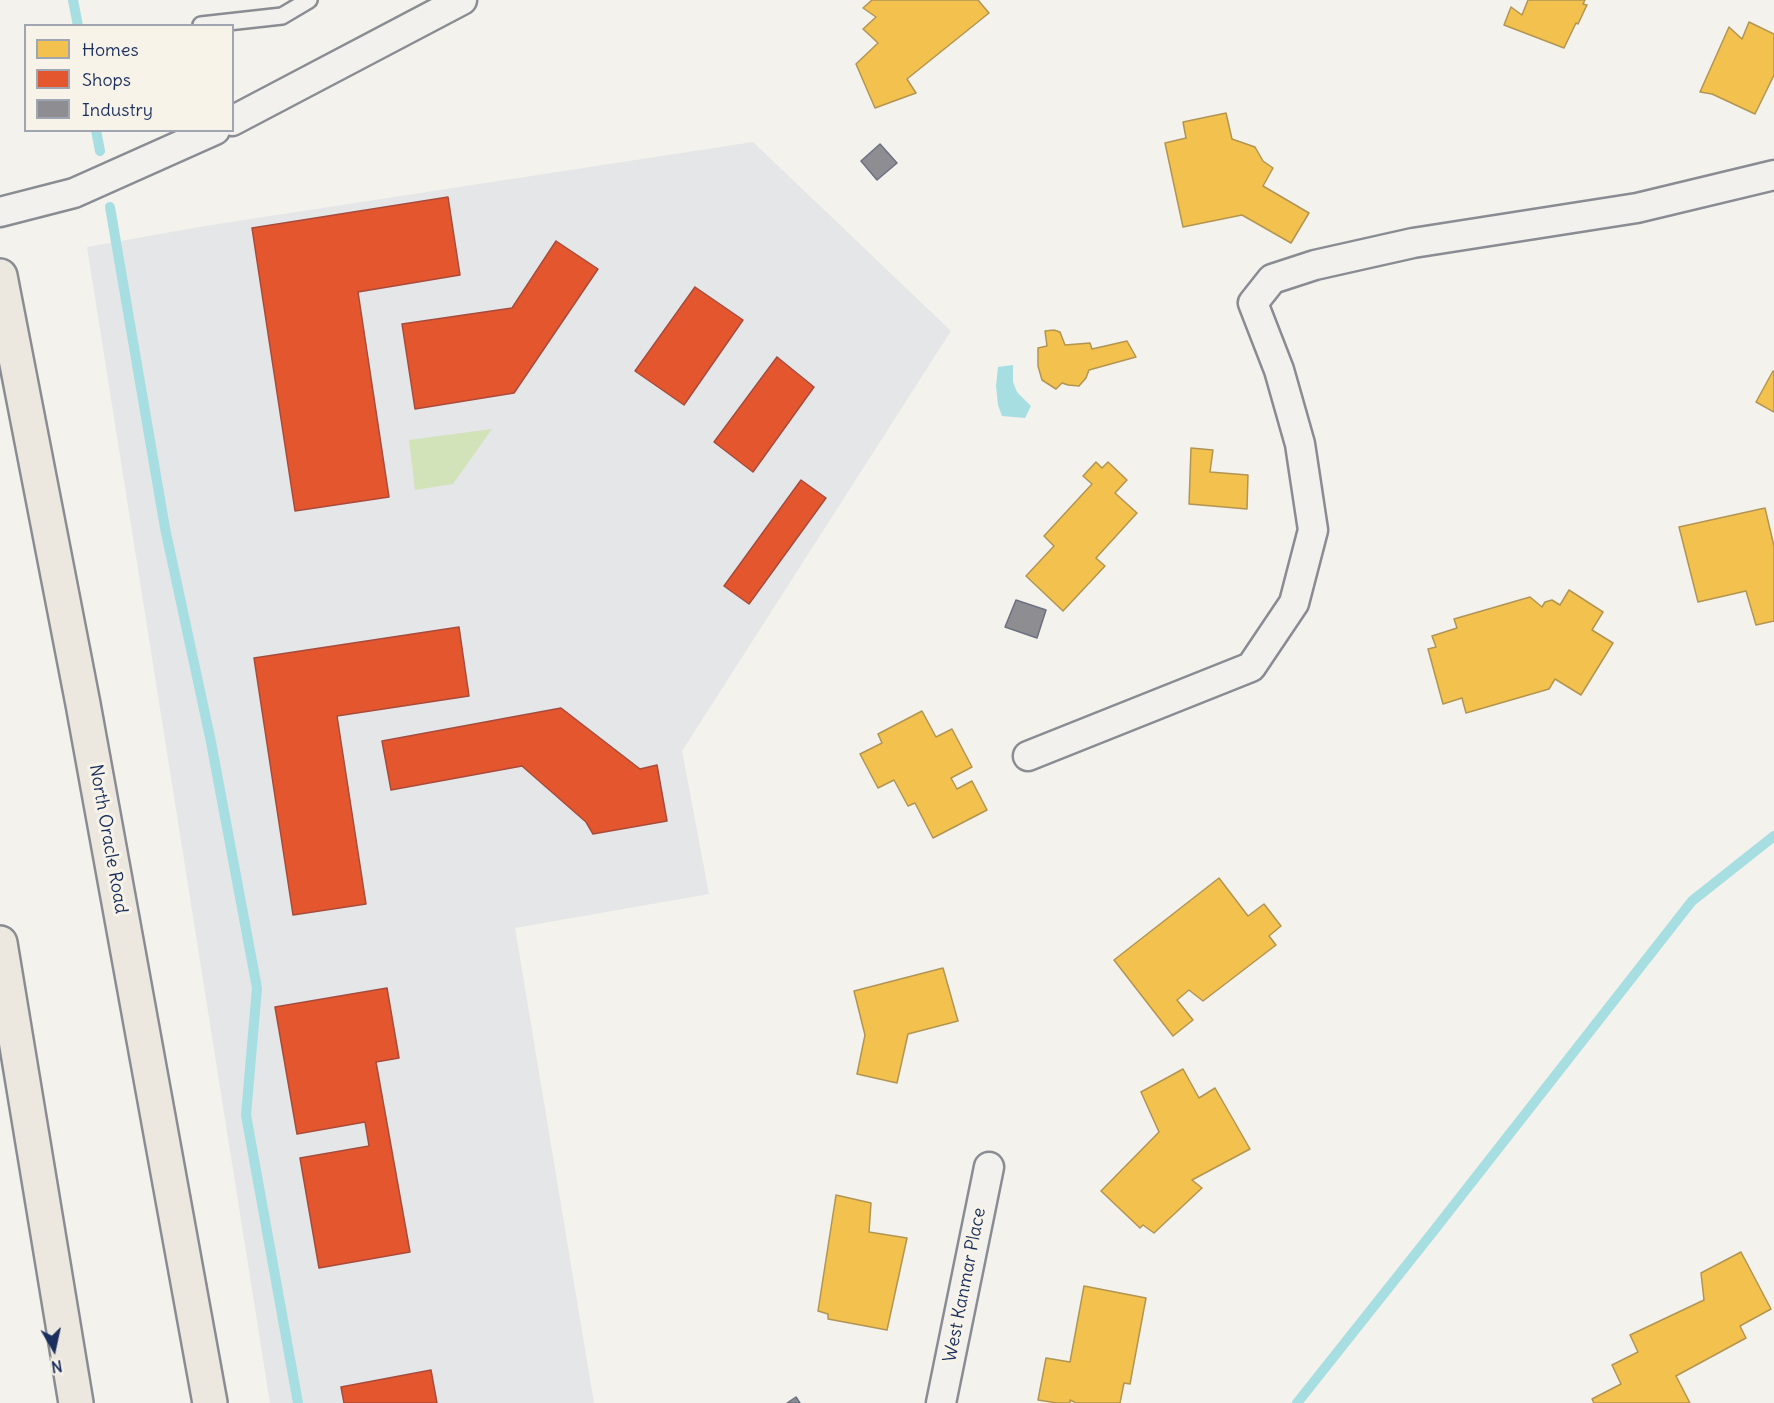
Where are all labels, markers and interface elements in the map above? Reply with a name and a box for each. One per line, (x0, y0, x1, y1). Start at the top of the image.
legend (24, 24, 234, 132)
text: Homes (82, 38, 139, 61)
text: Shops (82, 68, 131, 91)
text: Industry (82, 98, 153, 121)
street label: North Oracle Road (84, 763, 132, 915)
street label: West Kanmar Place (939, 1206, 991, 1364)
north arrow (24, 1319, 84, 1379)
text: N (50, 1356, 64, 1378)

